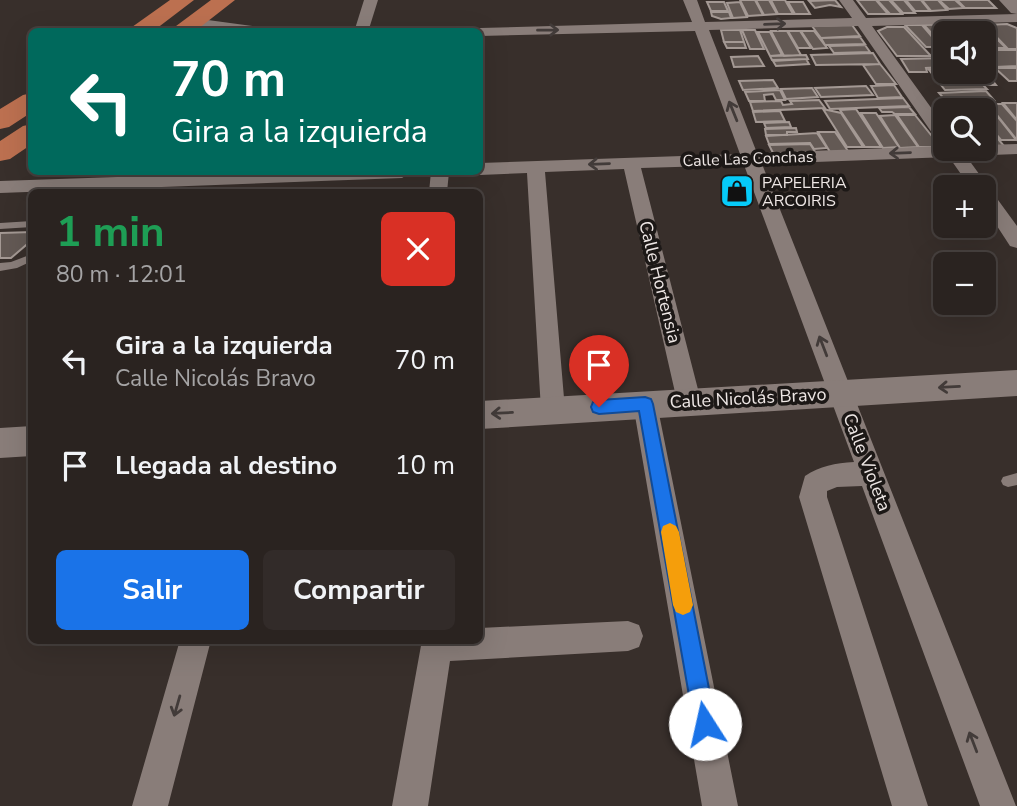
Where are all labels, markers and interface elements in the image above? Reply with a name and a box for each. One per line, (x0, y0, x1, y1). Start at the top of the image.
one-way arrow (763, 17, 786, 31)
map controls (933, 21, 996, 315)
button: sound (933, 21, 996, 84)
one-way arrow (536, 24, 559, 37)
text: 70 m (171, 46, 286, 113)
icon: left (56, 56, 147, 147)
button: search (933, 98, 996, 161)
one-way arrow (725, 101, 738, 122)
text: Gira a la izquierda (171, 110, 428, 153)
street label: Calle Las Conchas (682, 146, 814, 172)
one-way arrow (889, 146, 912, 159)
one-way arrow (588, 157, 611, 170)
shop icon: PAPELERIA ARCOIRIS (718, 172, 756, 210)
place label: PAPELERIA ARCOIRIS (762, 172, 847, 212)
button: + (933, 175, 996, 238)
text: 1 min (56, 204, 165, 261)
button: close (381, 212, 455, 286)
street label: Calle Hortensia (633, 218, 687, 346)
button: − (933, 252, 996, 315)
text: 80 m · 12:01 (56, 259, 187, 290)
text: Gira a la izquierda (115, 328, 333, 363)
pin (569, 335, 629, 407)
one-way arrow (816, 336, 828, 358)
icon: left (56, 342, 94, 380)
text: 70 m (395, 343, 455, 378)
icon: arrive (580, 346, 618, 384)
text: Calle Nicolás Bravo (115, 363, 316, 394)
one-way arrow (938, 381, 961, 394)
street label: Calle Nicolás Bravo (669, 382, 827, 414)
one-way arrow (491, 407, 513, 420)
street label: Calle Violeta (837, 409, 897, 515)
icon: arrive (56, 447, 94, 485)
text: Llegada al destino (115, 448, 337, 483)
text: 10 m (395, 448, 455, 483)
button: Salir (56, 550, 249, 630)
button: Compartir (263, 550, 455, 630)
position arrow (668, 687, 742, 761)
one-way arrow (170, 695, 183, 717)
one-way arrow (966, 732, 979, 754)

